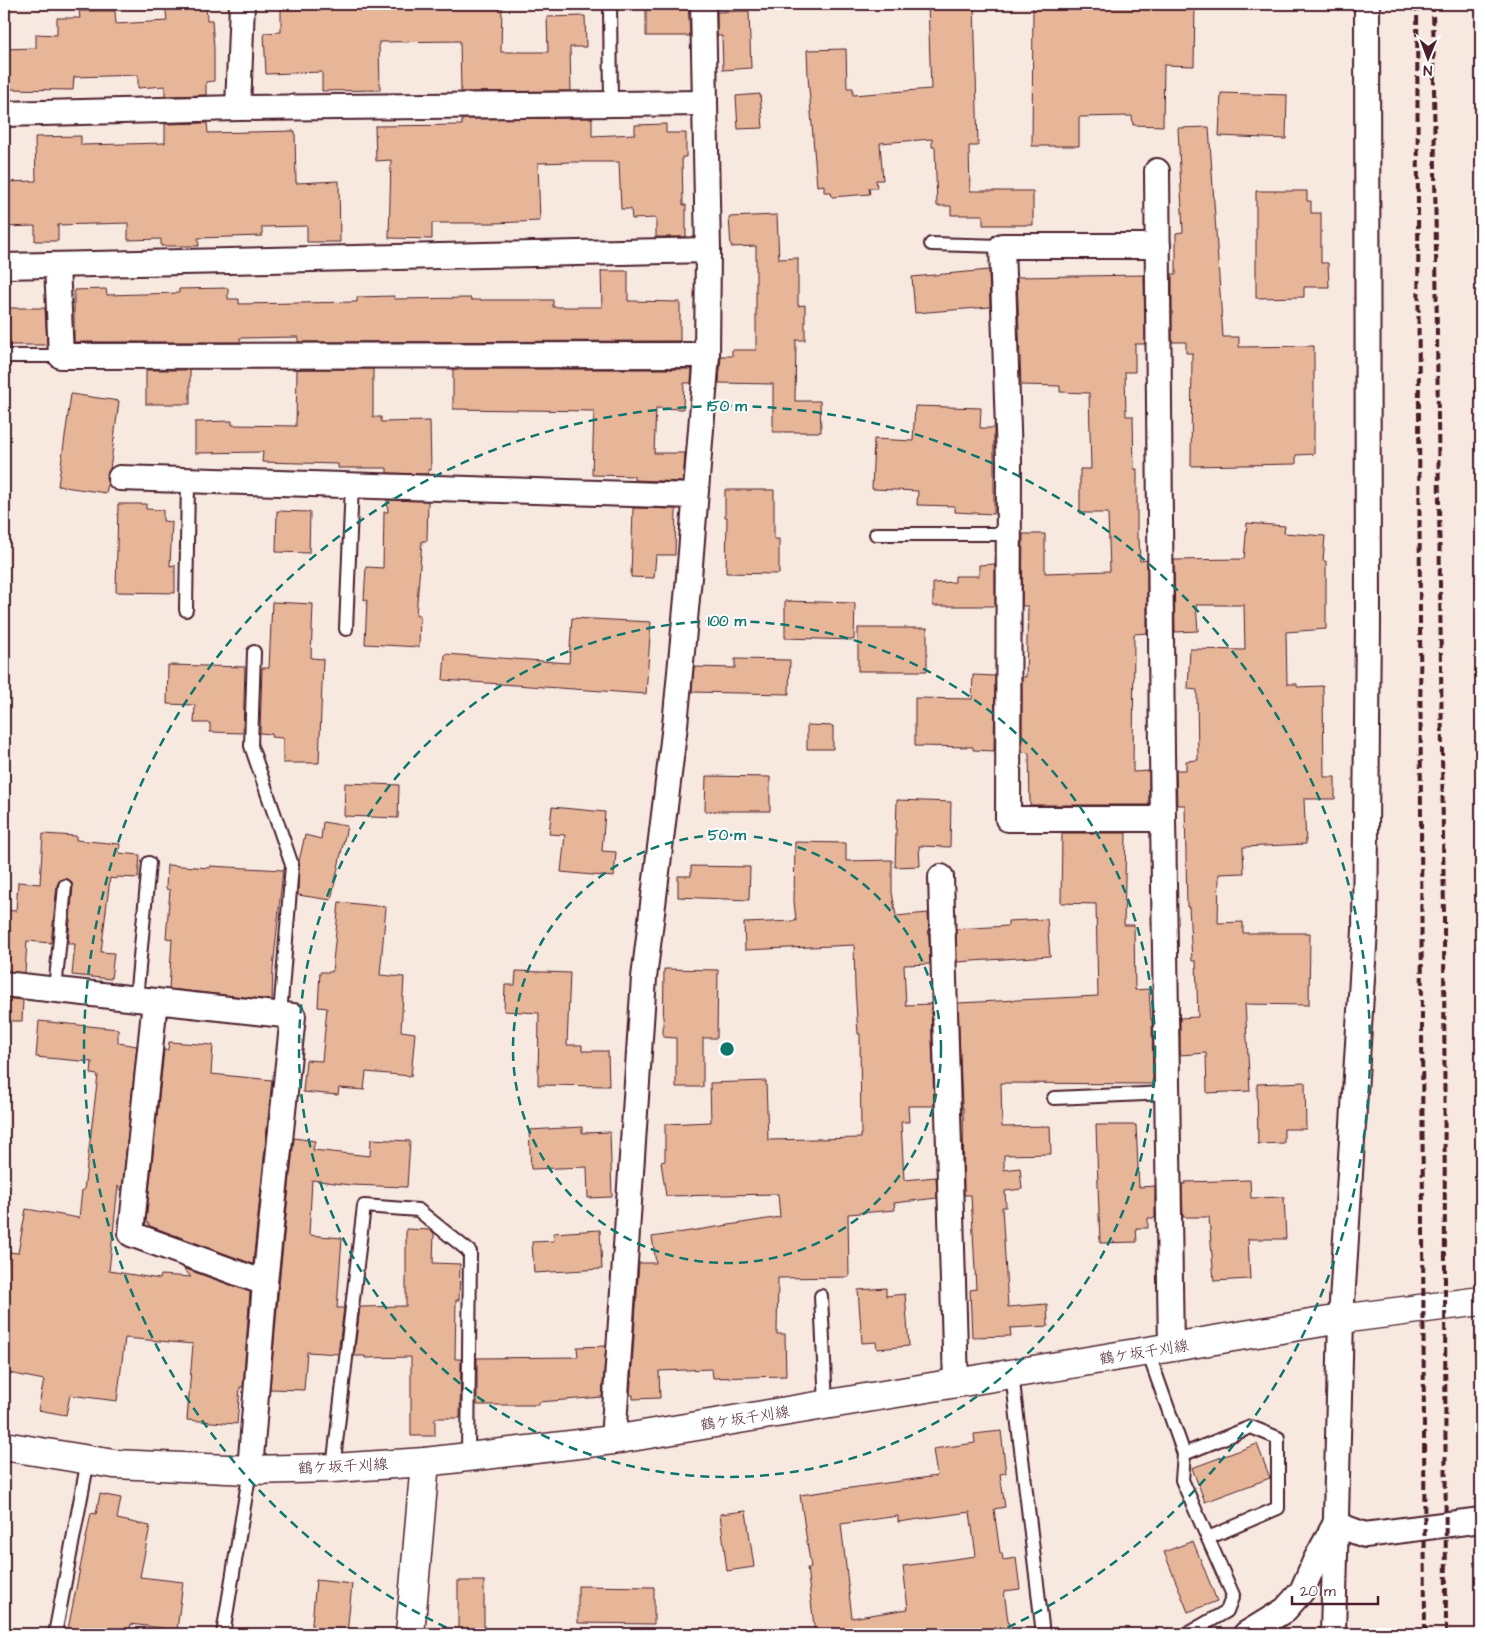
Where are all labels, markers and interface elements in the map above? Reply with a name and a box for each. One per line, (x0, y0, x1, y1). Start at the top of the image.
north arrow (1402, 32, 1452, 82)
text: N (1423, 60, 1432, 80)
text: 150 m (707, 396, 747, 417)
text: 100 m (708, 611, 747, 632)
text: 50 m (708, 825, 746, 846)
centre of rings (718, 1040, 736, 1058)
street label: 鶴ケ坂千刈線 (1098, 1335, 1190, 1370)
street label: 鶴ケ坂千刈線 (699, 1401, 791, 1436)
street label: 鶴ケ坂千刈線 (298, 1454, 389, 1479)
scale bar (1292, 1573, 1379, 1605)
text: 20 m (1300, 1581, 1336, 1602)

